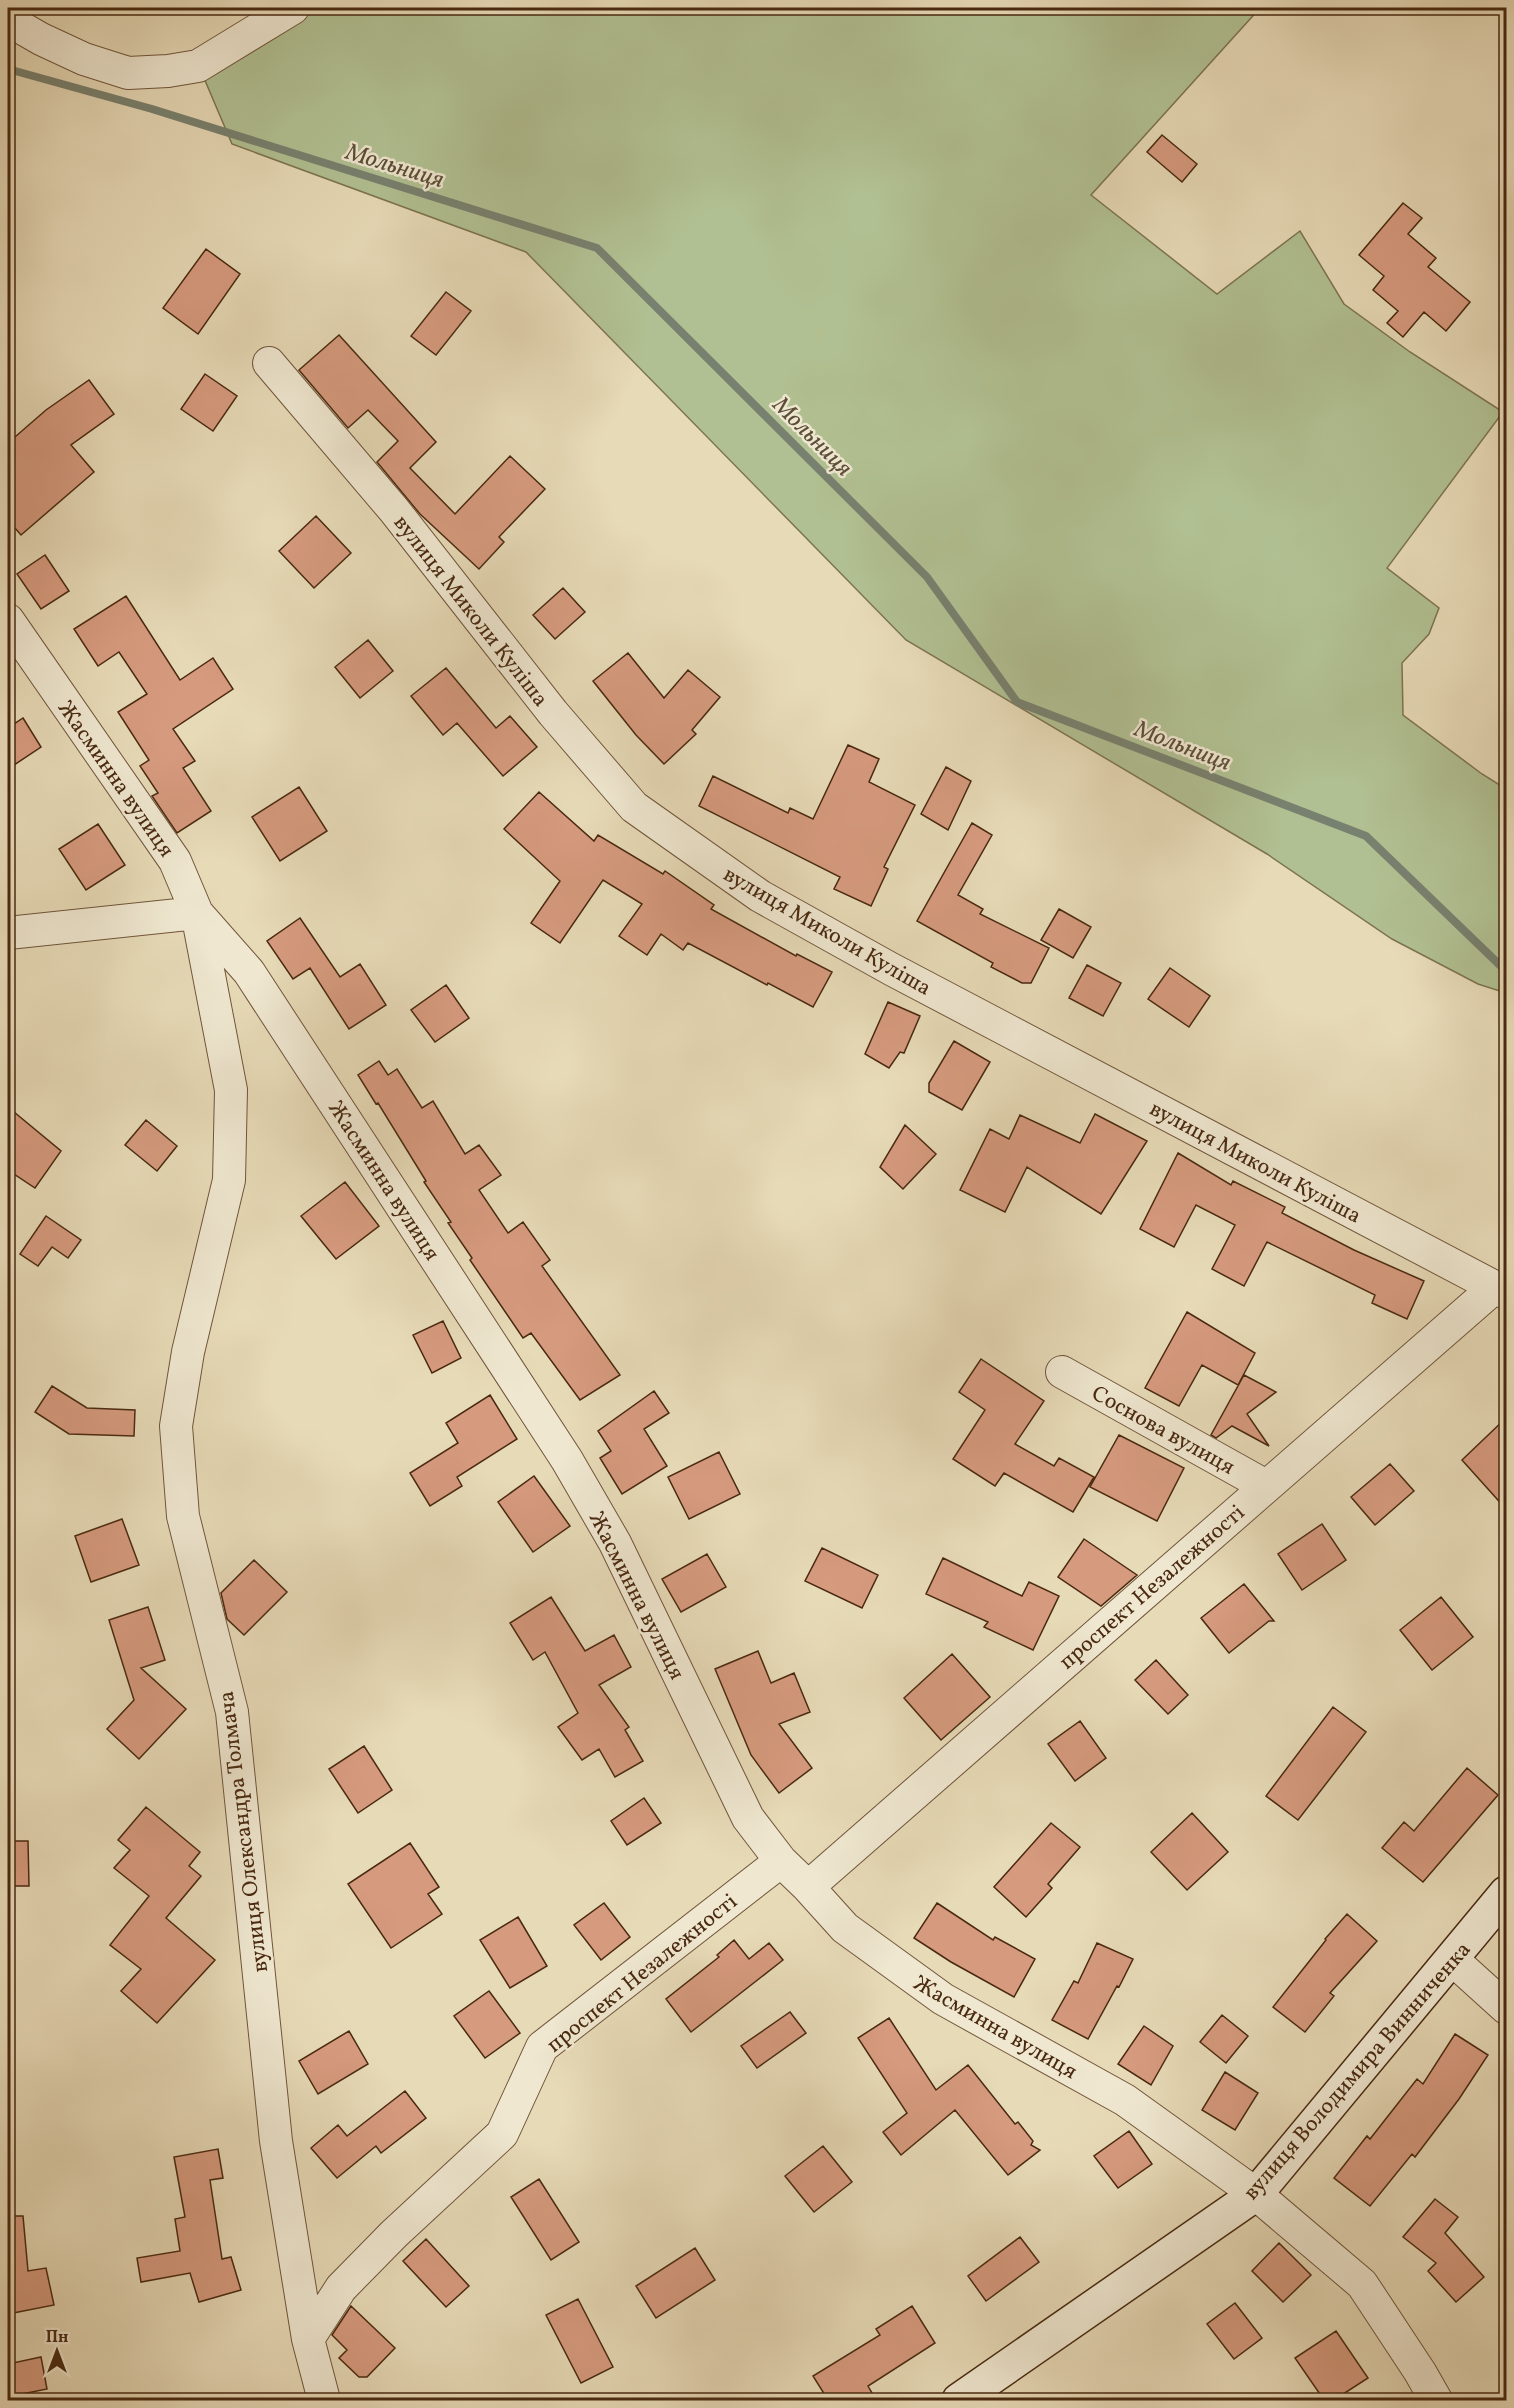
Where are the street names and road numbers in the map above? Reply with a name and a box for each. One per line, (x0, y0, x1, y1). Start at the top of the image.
street label: вулиця Миколи Куліша (385, 509, 555, 714)
street label: Жасминна вулиця (49, 695, 181, 864)
street label: вулиця Миколи Куліша (717, 860, 937, 1005)
street label: вулиця Миколи Куліша (1143, 1094, 1366, 1232)
street label: Жасминна вулиця (320, 1095, 446, 1267)
street label: Соснова вулиця (1086, 1379, 1240, 1483)
street label: проспект Незалежності (1053, 1498, 1252, 1677)
street label: Жасминна вулиця (580, 1507, 692, 1686)
street label: вулиця Олександра Толмача (212, 1689, 277, 1974)
street label: проспект Незалежності (541, 1887, 745, 2061)
street label: вулиця Володимира Винниченка (1237, 1936, 1479, 2208)
street label: Жасминна вулиця (907, 1969, 1083, 2088)

